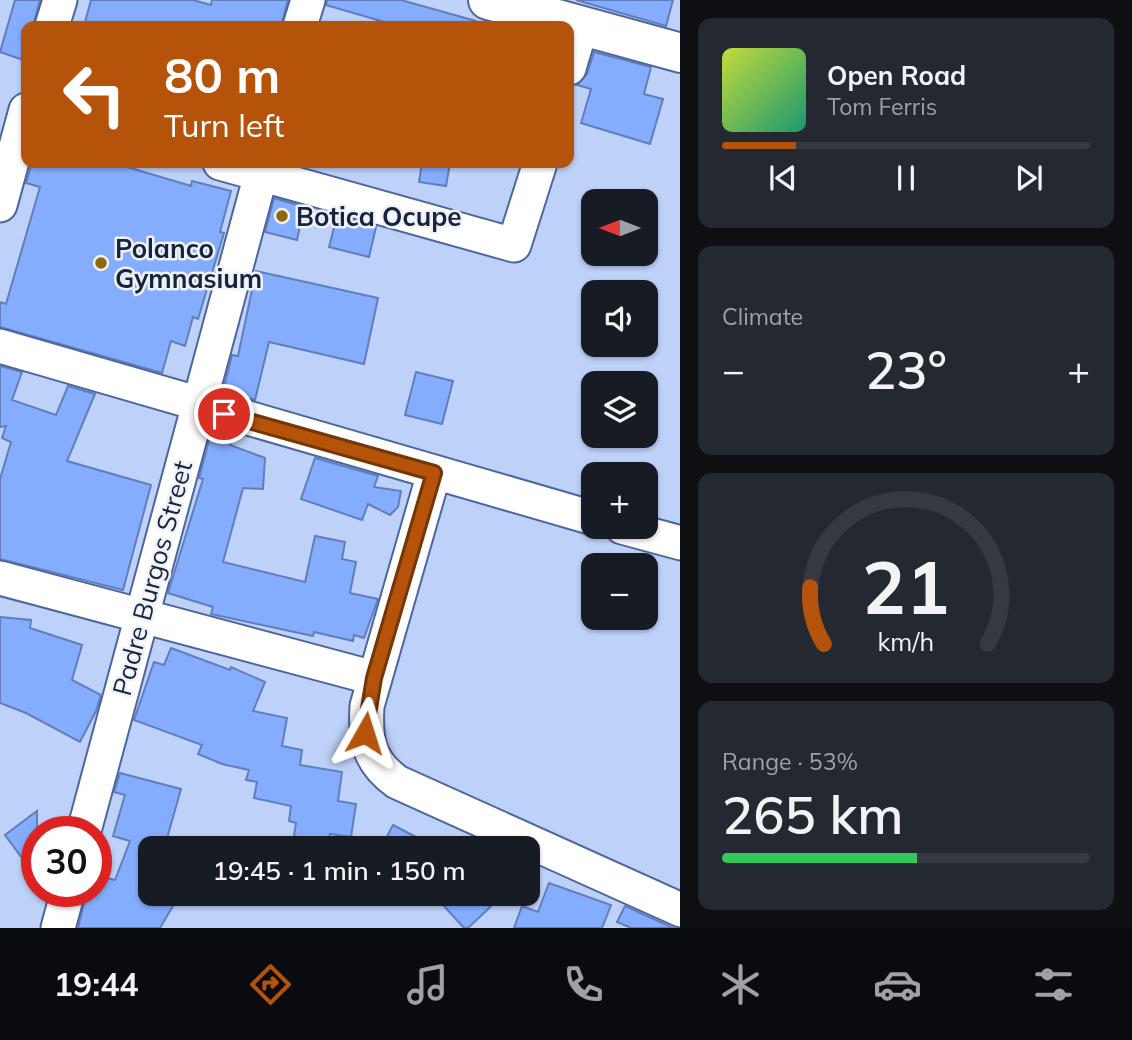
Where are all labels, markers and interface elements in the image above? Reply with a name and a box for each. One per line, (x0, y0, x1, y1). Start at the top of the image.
text: 80 m (164, 44, 280, 105)
icon: left (49, 49, 140, 140)
text: Open Road (827, 59, 966, 92)
text: Tom Ferris (827, 92, 937, 121)
text: Turn left (164, 105, 284, 145)
icon: previous (764, 159, 802, 197)
icon: pause (887, 159, 925, 197)
icon: next (1010, 159, 1048, 197)
north arrow (581, 189, 658, 266)
map controls (581, 189, 658, 630)
place label: Botica Ocupe (296, 200, 462, 233)
marker: Botica Ocupe (274, 208, 290, 224)
place label: Polanco Gymnasium (115, 232, 262, 295)
marker: Polanco Gymnasium (93, 255, 109, 271)
button: sound (581, 280, 658, 357)
text: Climate (722, 302, 803, 331)
text: 23° (865, 337, 947, 402)
text: − (722, 346, 745, 394)
text: + (1067, 346, 1090, 394)
button: layers (581, 371, 658, 448)
pin (194, 384, 254, 444)
icon: arrive (205, 395, 243, 433)
street label: Padre Burgos Street (105, 457, 199, 699)
button: + (581, 462, 658, 539)
text: 21 (862, 541, 950, 632)
button: − (581, 553, 658, 630)
text: km/h (878, 626, 934, 657)
position arrow (328, 696, 402, 770)
text: Range · 53% (722, 747, 858, 776)
text: 265 km (722, 782, 903, 847)
speed limit sign: 30 (21, 816, 112, 907)
text: 19:45 · 1 min · 150 m (212, 854, 466, 887)
icon: directions (246, 960, 295, 1009)
icon: music (403, 960, 452, 1009)
icon: phone (559, 960, 608, 1009)
icon: climate (716, 960, 765, 1009)
icon: car (873, 960, 922, 1009)
icon: filters (1029, 960, 1078, 1009)
text: 19:44 (54, 964, 139, 1004)

